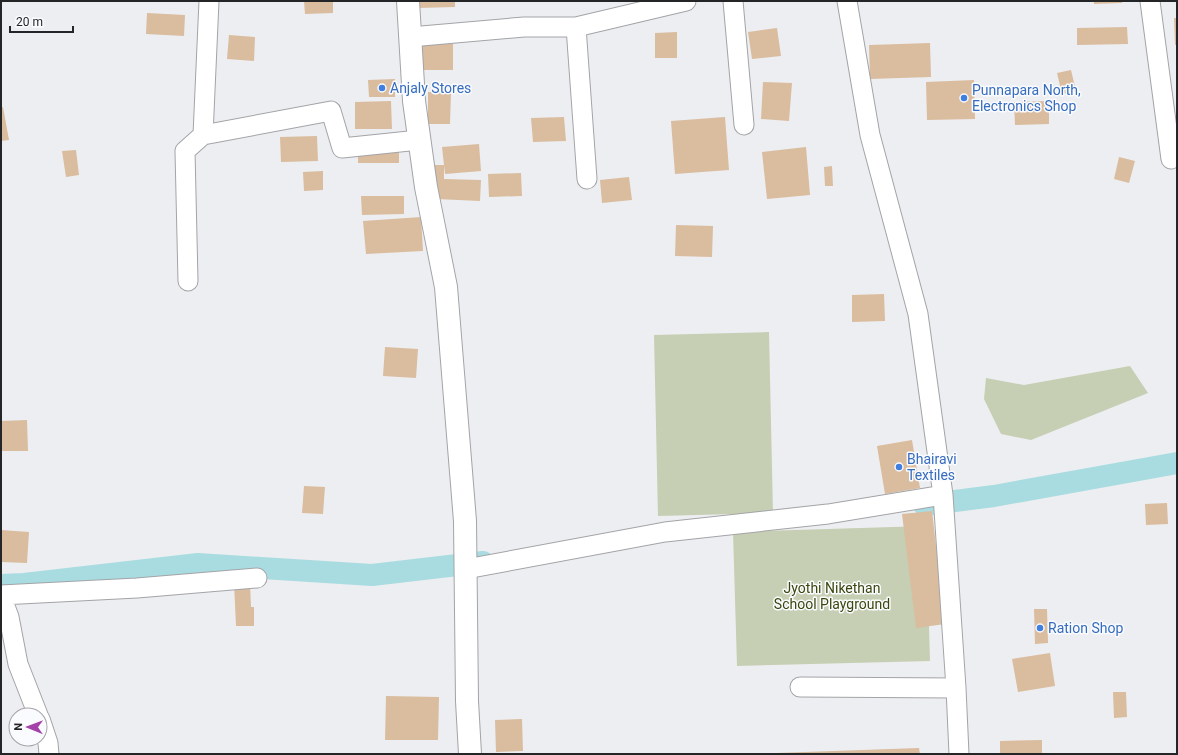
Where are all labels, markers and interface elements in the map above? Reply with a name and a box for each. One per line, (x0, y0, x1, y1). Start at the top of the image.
scale bar (10, 8, 73, 34)
text: 20 m (16, 15, 43, 29)
place label: Anjaly Stores (390, 80, 471, 96)
place label: Punnapara North, Electronics Shop (972, 82, 1081, 114)
marker: Anjaly Stores (377, 83, 387, 93)
marker: Punnapara North, Electronics Shop (959, 93, 969, 103)
place label: Bhairavi Textiles (907, 451, 957, 483)
marker: Bhairavi Textiles (894, 462, 904, 472)
park label: Jyothi Nikethan School Playground (774, 580, 890, 612)
place label: Ration Shop (1048, 620, 1123, 636)
marker: Ration Shop (1035, 623, 1045, 633)
north arrow (8, 707, 48, 747)
text: N (12, 723, 25, 731)

